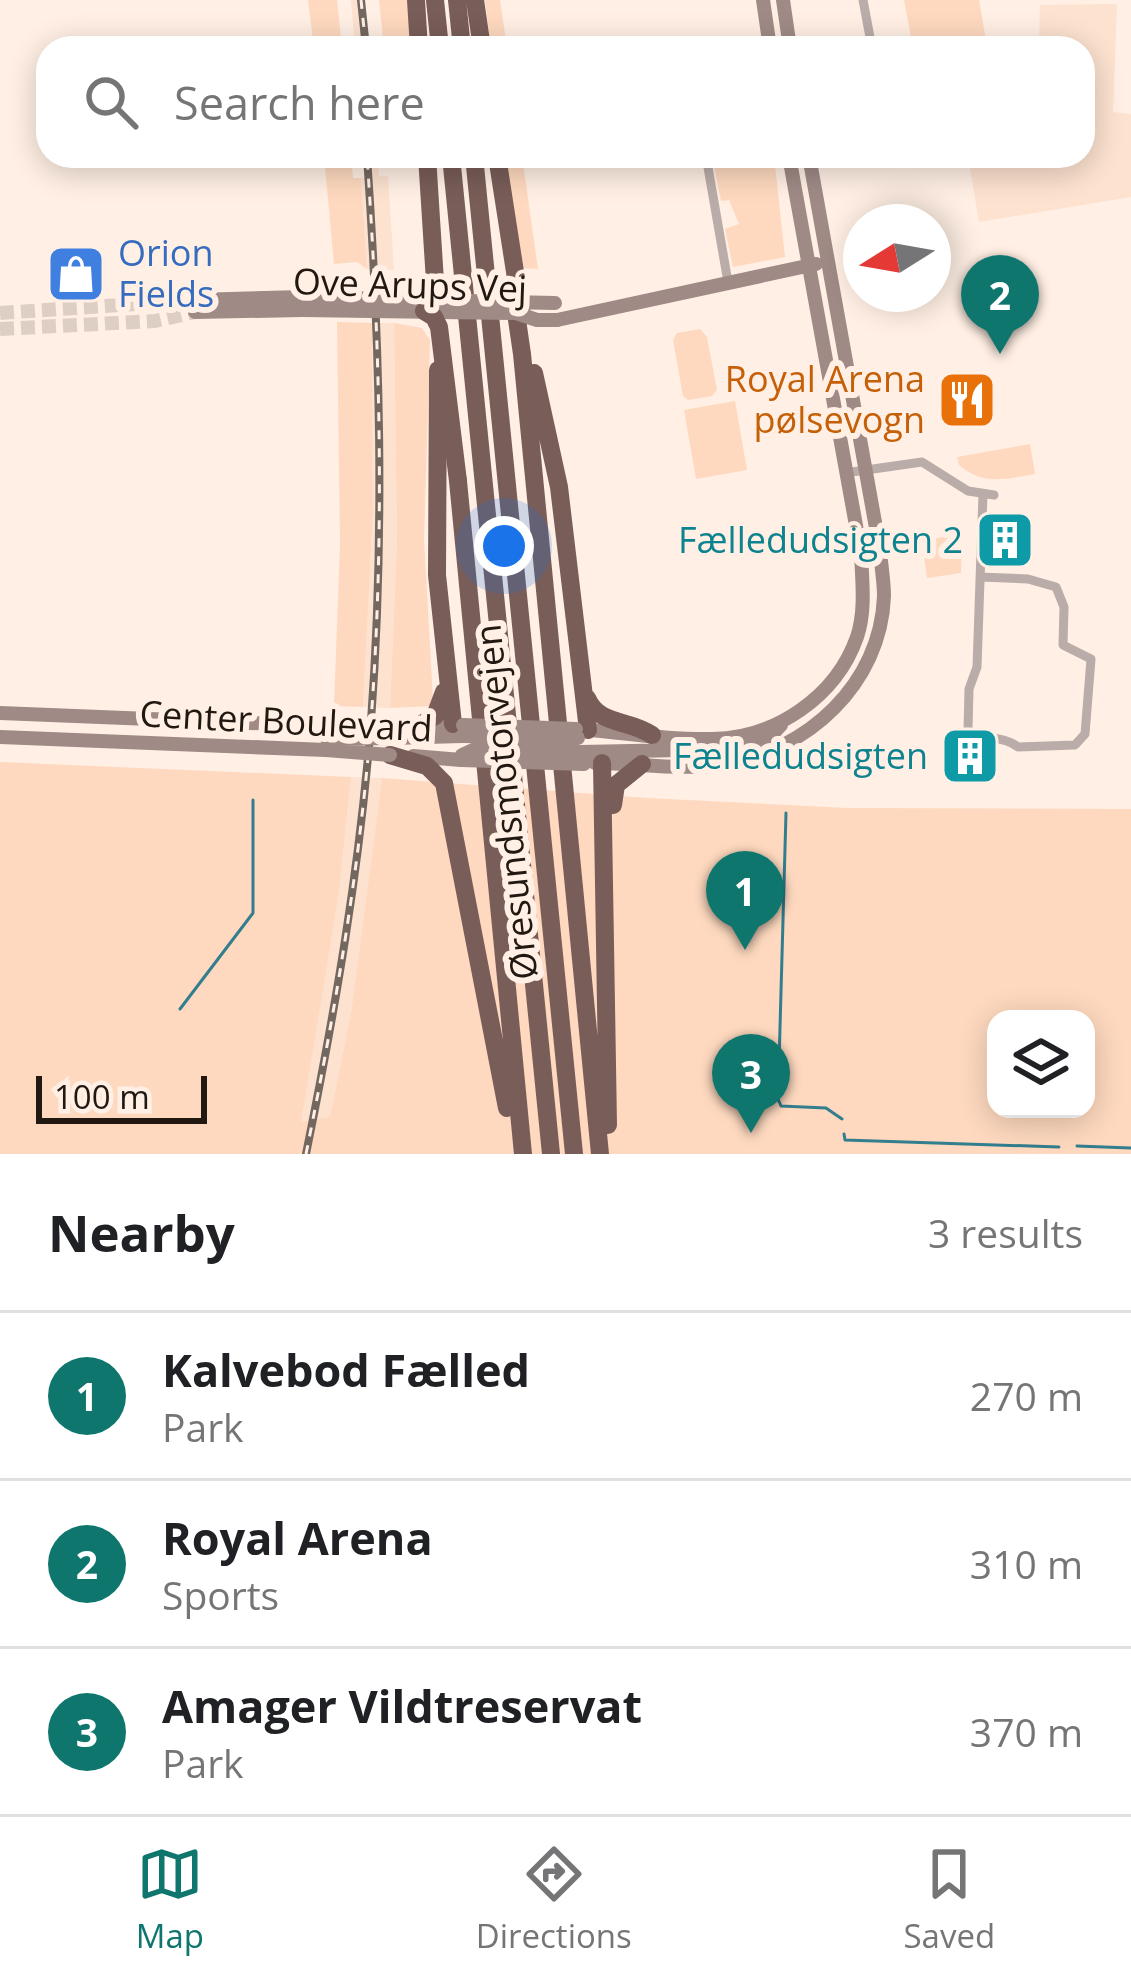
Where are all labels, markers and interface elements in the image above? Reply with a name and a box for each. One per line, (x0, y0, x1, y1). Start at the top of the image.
search box (36, 36, 1095, 168)
icon: search (78, 69, 144, 135)
text: Search here (174, 72, 425, 133)
north arrow (843, 204, 951, 312)
place label: Orion Fields (118, 228, 214, 318)
shop icon: Orion Fields (45, 243, 107, 305)
pin: 2 (961, 255, 1039, 354)
street label: Ove Arups Vej (292, 256, 528, 313)
place label: Royal Arena pølsevogn (725, 354, 925, 444)
restaurant icon: Royal Arena pølsevogn (936, 369, 998, 431)
building icon: Fælledudsigten 2 (974, 509, 1036, 571)
place label: Fælledudsigten 2 (678, 515, 963, 564)
your location (474, 516, 534, 576)
street label: Øresundsmotorvejen (462, 622, 549, 982)
street label: Center Boulevard (138, 688, 434, 753)
building icon: Fælledudsigten (939, 725, 1001, 787)
place label: Fælledudsigten (673, 731, 928, 780)
pin: 1 (706, 851, 784, 950)
map controls (987, 1010, 1095, 1118)
button: layers (987, 1010, 1095, 1118)
pin: 3 (712, 1034, 790, 1133)
scale bar (36, 1070, 207, 1123)
text: 100 m (54, 1074, 150, 1119)
text: Nearby (48, 1197, 235, 1267)
text: 3 results (928, 1206, 1083, 1259)
text: Kalvebod Fælled (162, 1339, 530, 1400)
text: 1 (76, 1369, 98, 1422)
text: 270 m (970, 1369, 1083, 1422)
text: Park (162, 1400, 244, 1453)
text: Royal Arena (162, 1507, 433, 1568)
text: 2 (76, 1537, 98, 1590)
text: 310 m (970, 1537, 1083, 1590)
text: Sports (162, 1568, 279, 1621)
text: Amager Vildtreservat (162, 1675, 642, 1736)
text: 3 (76, 1705, 98, 1758)
text: 370 m (970, 1705, 1083, 1758)
text: Park (162, 1736, 244, 1789)
tab: Map (136, 1841, 204, 1958)
tab: Directions (476, 1841, 632, 1958)
tab: Saved (903, 1841, 995, 1958)

